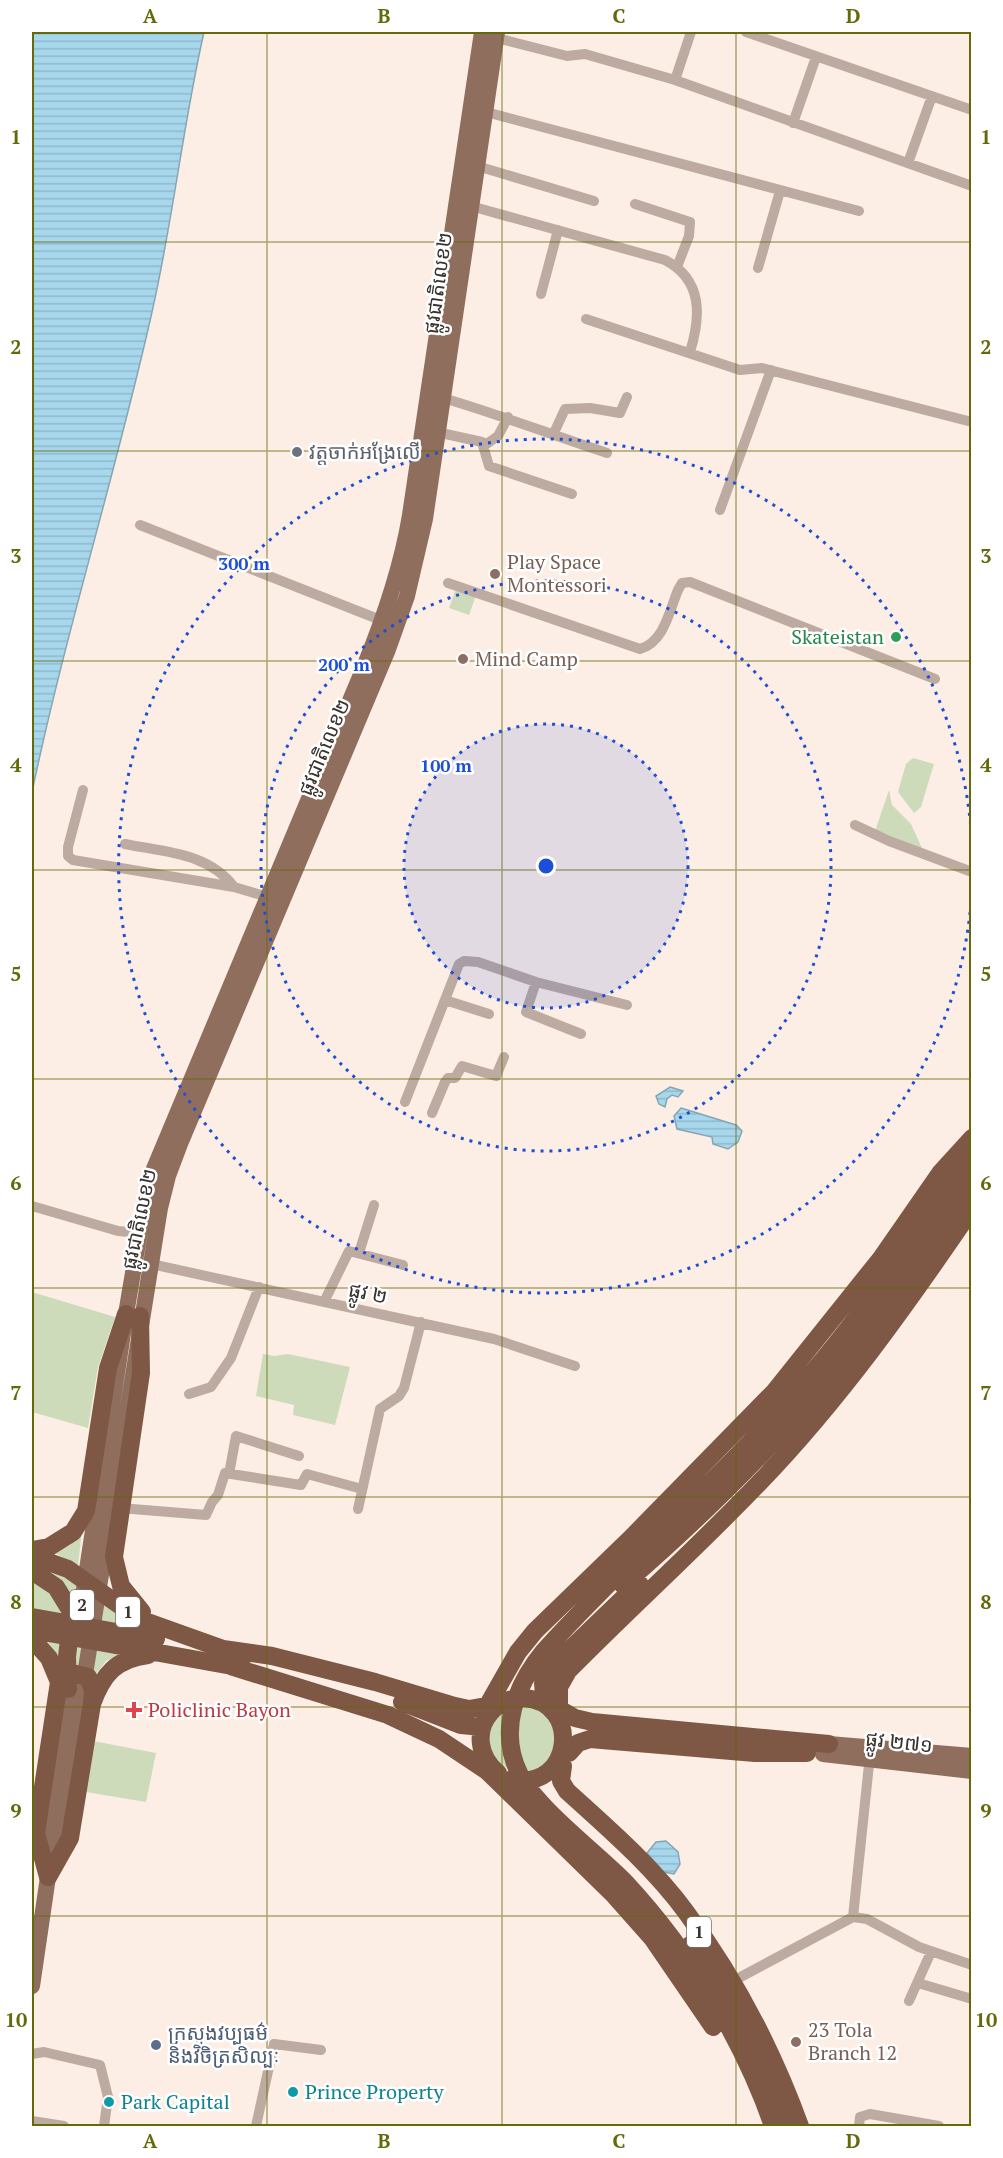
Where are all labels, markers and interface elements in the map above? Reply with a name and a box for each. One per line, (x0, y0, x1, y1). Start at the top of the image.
text: A (143, 2, 158, 29)
text: B (378, 2, 391, 29)
text: C (612, 2, 626, 29)
text: D (846, 2, 860, 29)
text: 1 (10, 123, 22, 150)
text: 1 (980, 123, 992, 150)
street label: ផ្លូវជាតិលេខ២ (417, 230, 464, 336)
text: 2 (10, 333, 22, 360)
text: 2 (980, 333, 992, 360)
place label: វត្តចាក់អង្រែលើ (309, 438, 421, 465)
marker: វត្តចាក់អង្រែលើ (290, 445, 304, 459)
text: 3 (10, 542, 22, 569)
text: 3 (980, 542, 992, 569)
place label: Play Space Montessori (507, 548, 607, 598)
text: 300 m (218, 551, 270, 575)
marker: Play Space Montessori (488, 567, 502, 581)
place label: Skateistan (791, 623, 884, 650)
marker: Skateistan (889, 630, 903, 644)
place label: Mind Camp (475, 645, 578, 672)
text: 200 m (318, 652, 370, 676)
marker: Mind Camp (456, 652, 470, 666)
street label: ផ្លូវជាតិលេខ២ (291, 694, 361, 802)
text: 4 (10, 751, 22, 778)
text: 4 (980, 751, 992, 778)
text: 100 m (420, 753, 472, 777)
centre of rings (536, 856, 556, 876)
text: 5 (10, 960, 22, 987)
text: 5 (980, 960, 992, 987)
street label: ផ្លូវជាតិលេខ២ (115, 1166, 168, 1273)
text: 6 (10, 1169, 22, 1196)
text: 6 (980, 1169, 992, 1196)
street label: ផ្លូវ ២ (345, 1276, 390, 1315)
text: 7 (10, 1379, 22, 1406)
text: 7 (980, 1379, 992, 1406)
text: 8 (10, 1588, 22, 1615)
text: 8 (980, 1588, 992, 1615)
road number: 2 (70, 1590, 94, 1620)
road number: 1 (116, 1597, 140, 1627)
place label: Policlinic Bayon (148, 1696, 291, 1723)
marker: Policlinic Bayon (125, 1701, 143, 1719)
street label: ផ្លូវ ២៧១ (863, 1725, 934, 1764)
text: 9 (10, 1797, 22, 1824)
text: 9 (980, 1797, 992, 1824)
road number: 1 (687, 1917, 711, 1947)
text: 10 (5, 2006, 27, 2033)
text: 10 (975, 2006, 997, 2033)
place label: 23 Tola Branch 12 (808, 2016, 897, 2066)
place label: ក្រសួងវប្បធម៌ និងវិចិត្រសិល្បៈ (168, 2019, 279, 2069)
marker: 23 Tola Branch 12 (789, 2035, 803, 2049)
marker: ក្រសួងវប្បធម៌ និងវិចិត្រសិល្បៈ (149, 2038, 163, 2052)
place label: Prince Property (305, 2078, 444, 2105)
marker: Prince Property (286, 2085, 300, 2099)
place label: Park Capital (121, 2088, 230, 2115)
marker: Park Capital (102, 2095, 116, 2109)
text: A (143, 2127, 158, 2154)
text: B (378, 2127, 391, 2154)
text: C (612, 2127, 626, 2154)
text: D (846, 2127, 860, 2154)

